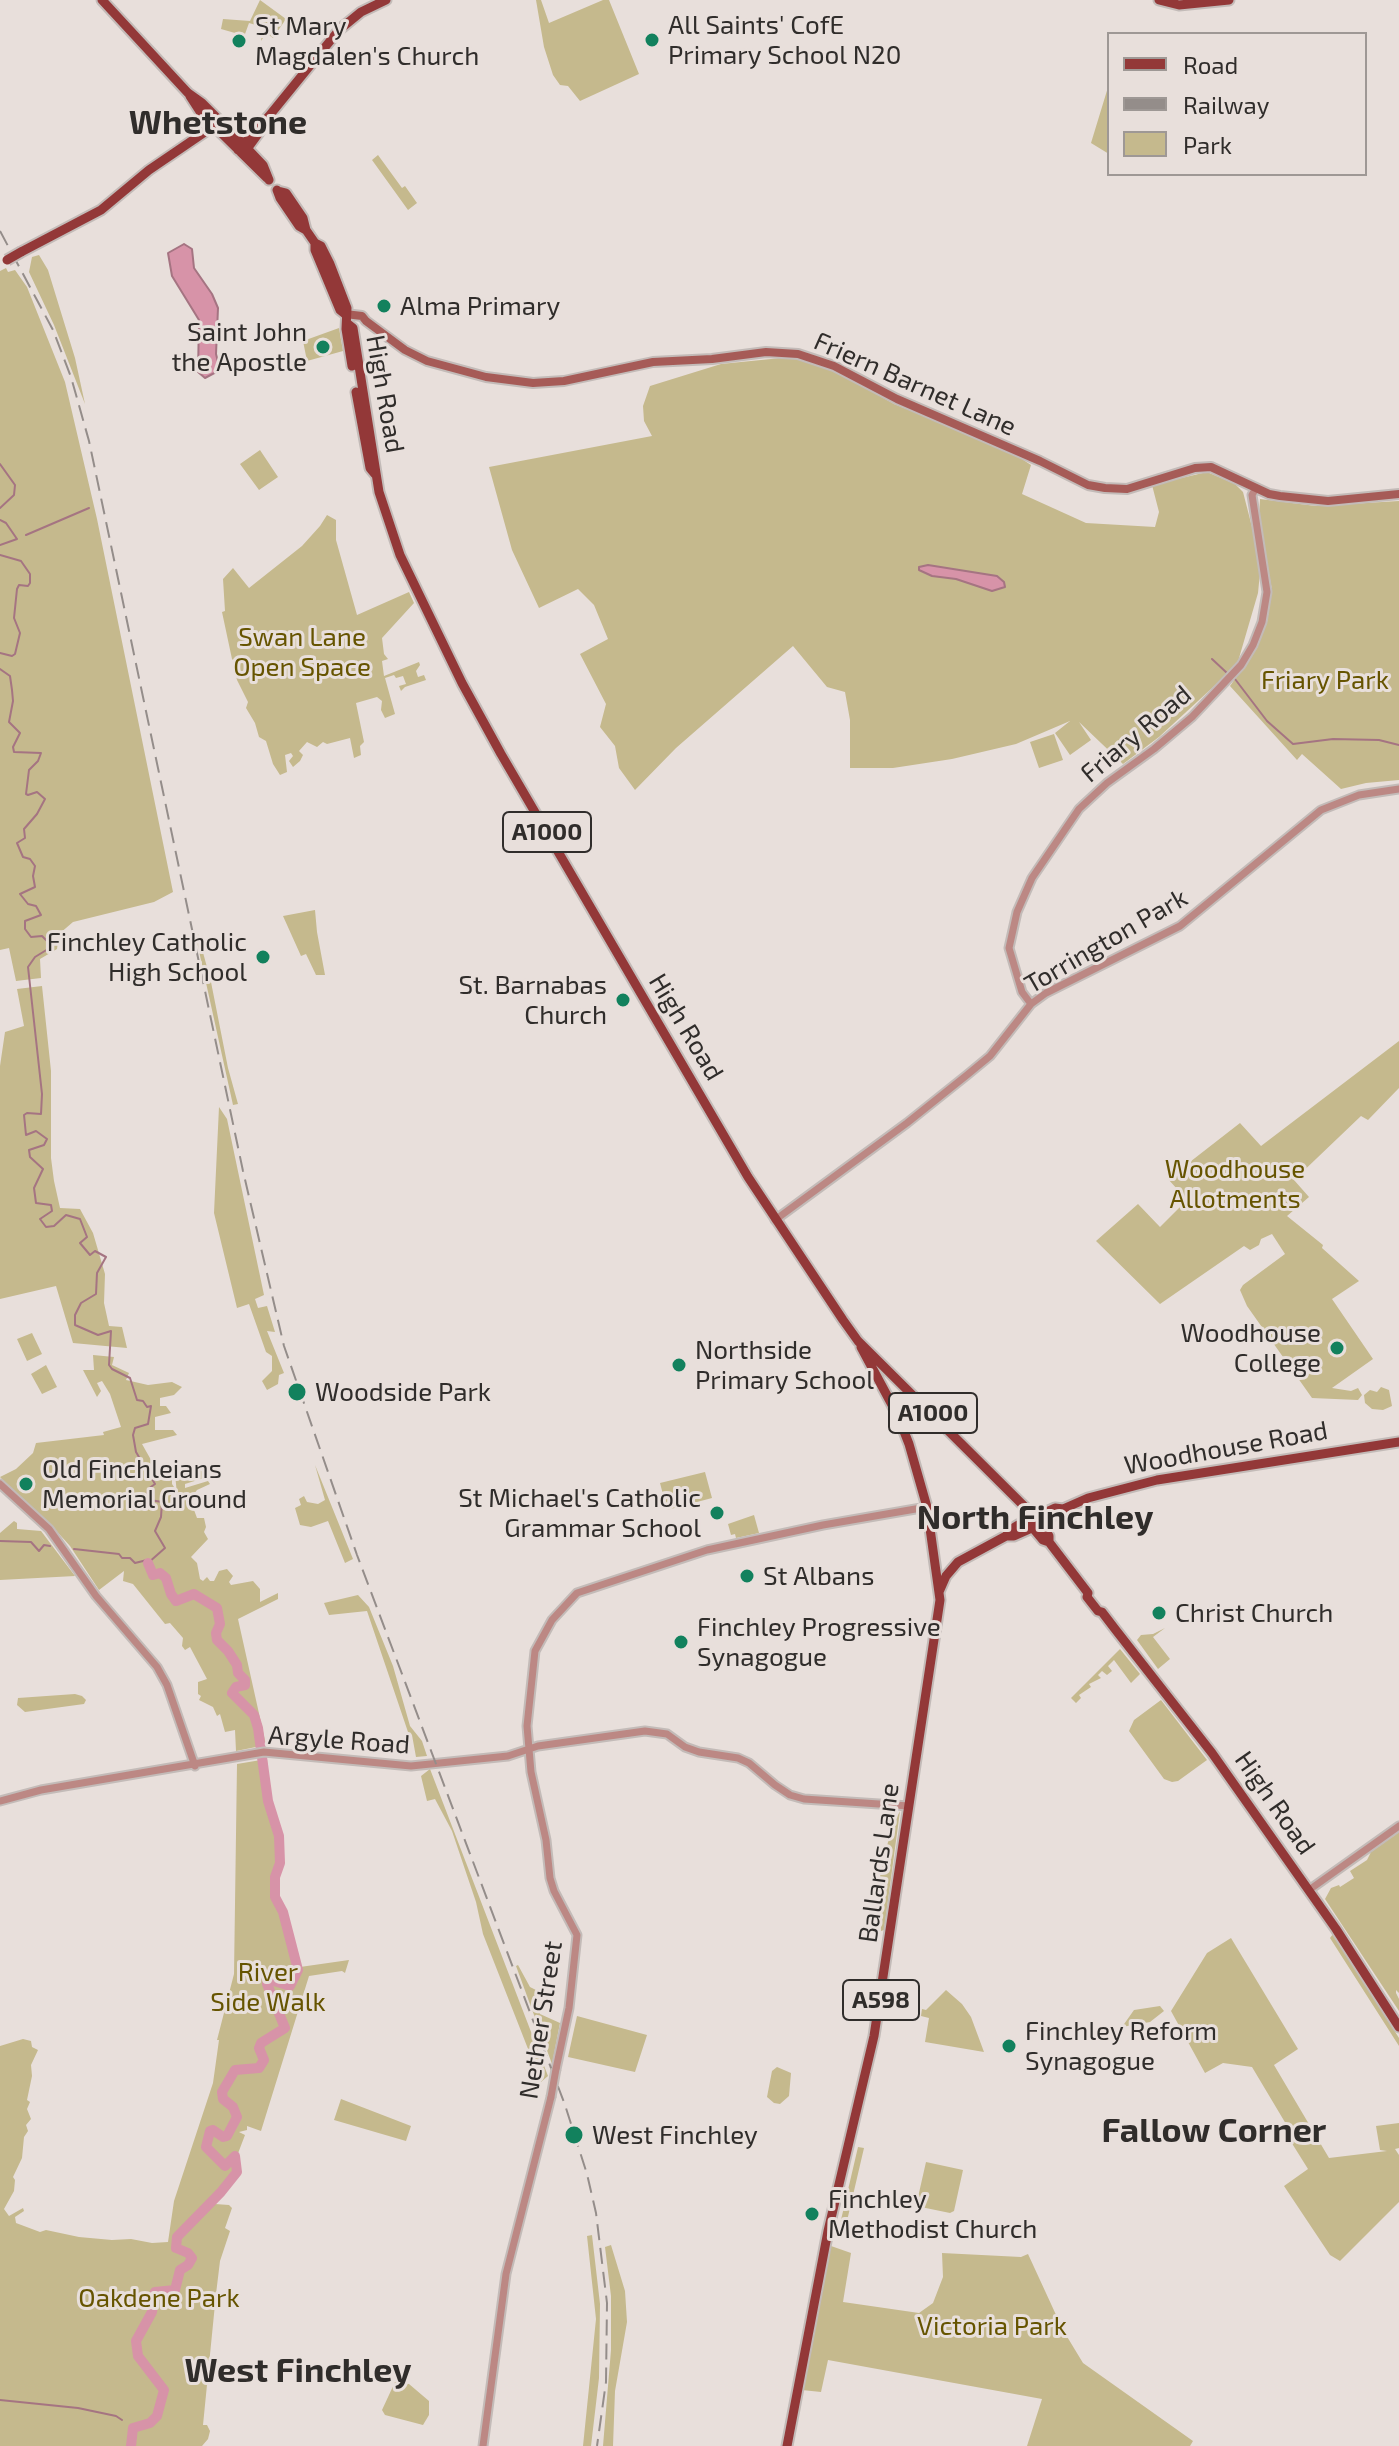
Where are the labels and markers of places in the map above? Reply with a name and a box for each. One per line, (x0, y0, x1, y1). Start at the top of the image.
place label: All Saints' CofE Primary School N20 (668, 9, 901, 70)
place label: St Mary Magdalen's Church (255, 10, 479, 72)
marker: All Saints' CofE Primary School N20 (643, 31, 661, 49)
marker: St Mary Magdalen's Church (230, 32, 248, 50)
place label: Alma Primary (400, 290, 560, 322)
marker: Alma Primary (375, 297, 393, 315)
place label: Saint John the Apostle (171, 316, 307, 378)
marker: Saint John the Apostle (314, 338, 332, 356)
place label: Finchley Catholic High School (47, 926, 247, 988)
marker: Finchley Catholic High School (254, 948, 272, 966)
place label: St. Barnabas Church (458, 969, 607, 1030)
marker: St. Barnabas Church (614, 991, 632, 1009)
place label: Woodhouse College (1181, 1317, 1321, 1378)
place label: Northside Primary School (695, 1334, 874, 1396)
marker: Woodhouse College (1328, 1339, 1346, 1357)
marker: Northside Primary School (670, 1356, 688, 1374)
place label: Woodside Park (315, 1376, 491, 1408)
marker: Woodside Park (286, 1381, 308, 1403)
place label: Old Finchleians Memorial Ground (42, 1453, 247, 1514)
marker: Old Finchleians Memorial Ground (17, 1475, 35, 1493)
place label: St Michael's Catholic Grammar School (458, 1482, 701, 1544)
marker: St Michael's Catholic Grammar School (708, 1504, 726, 1522)
place label: St Albans (763, 1560, 874, 1592)
marker: St Albans (738, 1567, 756, 1585)
place label: Christ Church (1175, 1597, 1333, 1629)
marker: Christ Church (1150, 1604, 1168, 1622)
place label: Finchley Progressive Synagogue (697, 1611, 941, 1672)
marker: Finchley Progressive Synagogue (672, 1633, 690, 1651)
place label: Finchley Reform Synagogue (1025, 2015, 1217, 2076)
marker: Finchley Reform Synagogue (1000, 2037, 1018, 2055)
place label: West Finchley (592, 2119, 758, 2151)
marker: West Finchley (563, 2124, 585, 2146)
place label: Finchley Methodist Church (828, 2183, 1037, 2244)
marker: Finchley Methodist Church (803, 2205, 821, 2223)

